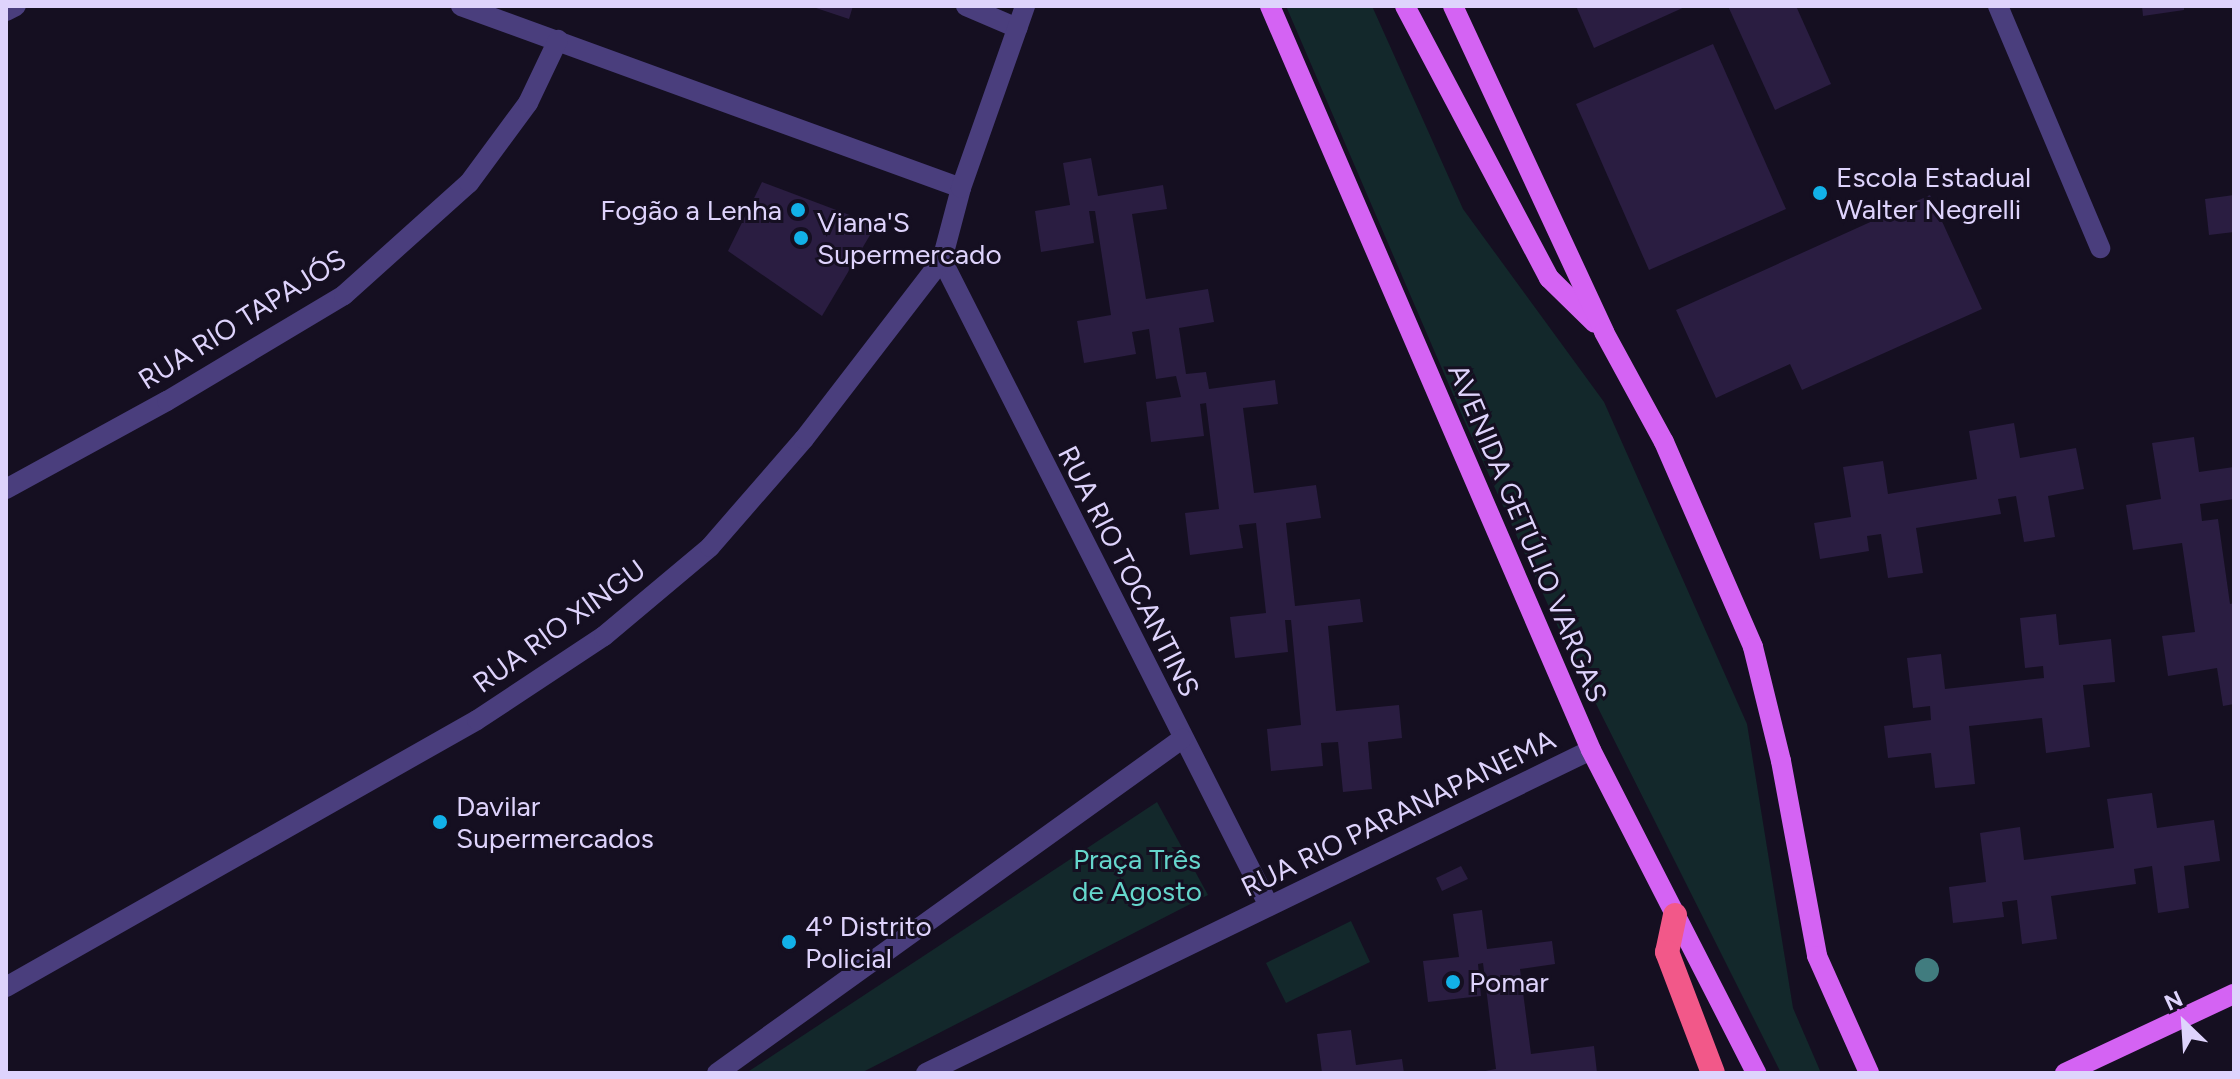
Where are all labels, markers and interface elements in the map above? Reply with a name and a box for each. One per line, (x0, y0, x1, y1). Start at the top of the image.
place label: Escola Estadual Walter Negrelli (1836, 160, 2031, 226)
marker: Escola Estadual Walter Negrelli (1811, 184, 1829, 202)
place label: Fogão a Lenha (600, 193, 782, 227)
marker: Fogão a Lenha (789, 201, 807, 219)
place label: Viana'S Supermercado (817, 205, 1002, 271)
marker: Viana'S Supermercado (792, 229, 810, 247)
street label: RUA RIO TAPAJÓS (132, 242, 352, 396)
street label: AVENIDA GETÚLIO VARGAS (1441, 359, 1615, 707)
street label: RUA RIO TOCANTINS (1051, 440, 1207, 702)
street label: RUA RIO XINGU (466, 552, 652, 700)
street label: RUA RIO PARANAPANEMA (1235, 722, 1561, 904)
place label: Davilar Supermercados (456, 789, 654, 855)
marker: Davilar Supermercados (431, 813, 449, 831)
park label: Praça Três de Agosto (1072, 842, 1202, 908)
place label: 4º Distrito Policial (805, 909, 932, 975)
marker: 4º Distrito Policial (780, 933, 798, 951)
place label: Pomar (1469, 965, 1549, 999)
marker: Pomar (1444, 973, 1462, 991)
north arrow (2144, 983, 2224, 1063)
text: N (2160, 985, 2187, 1017)

